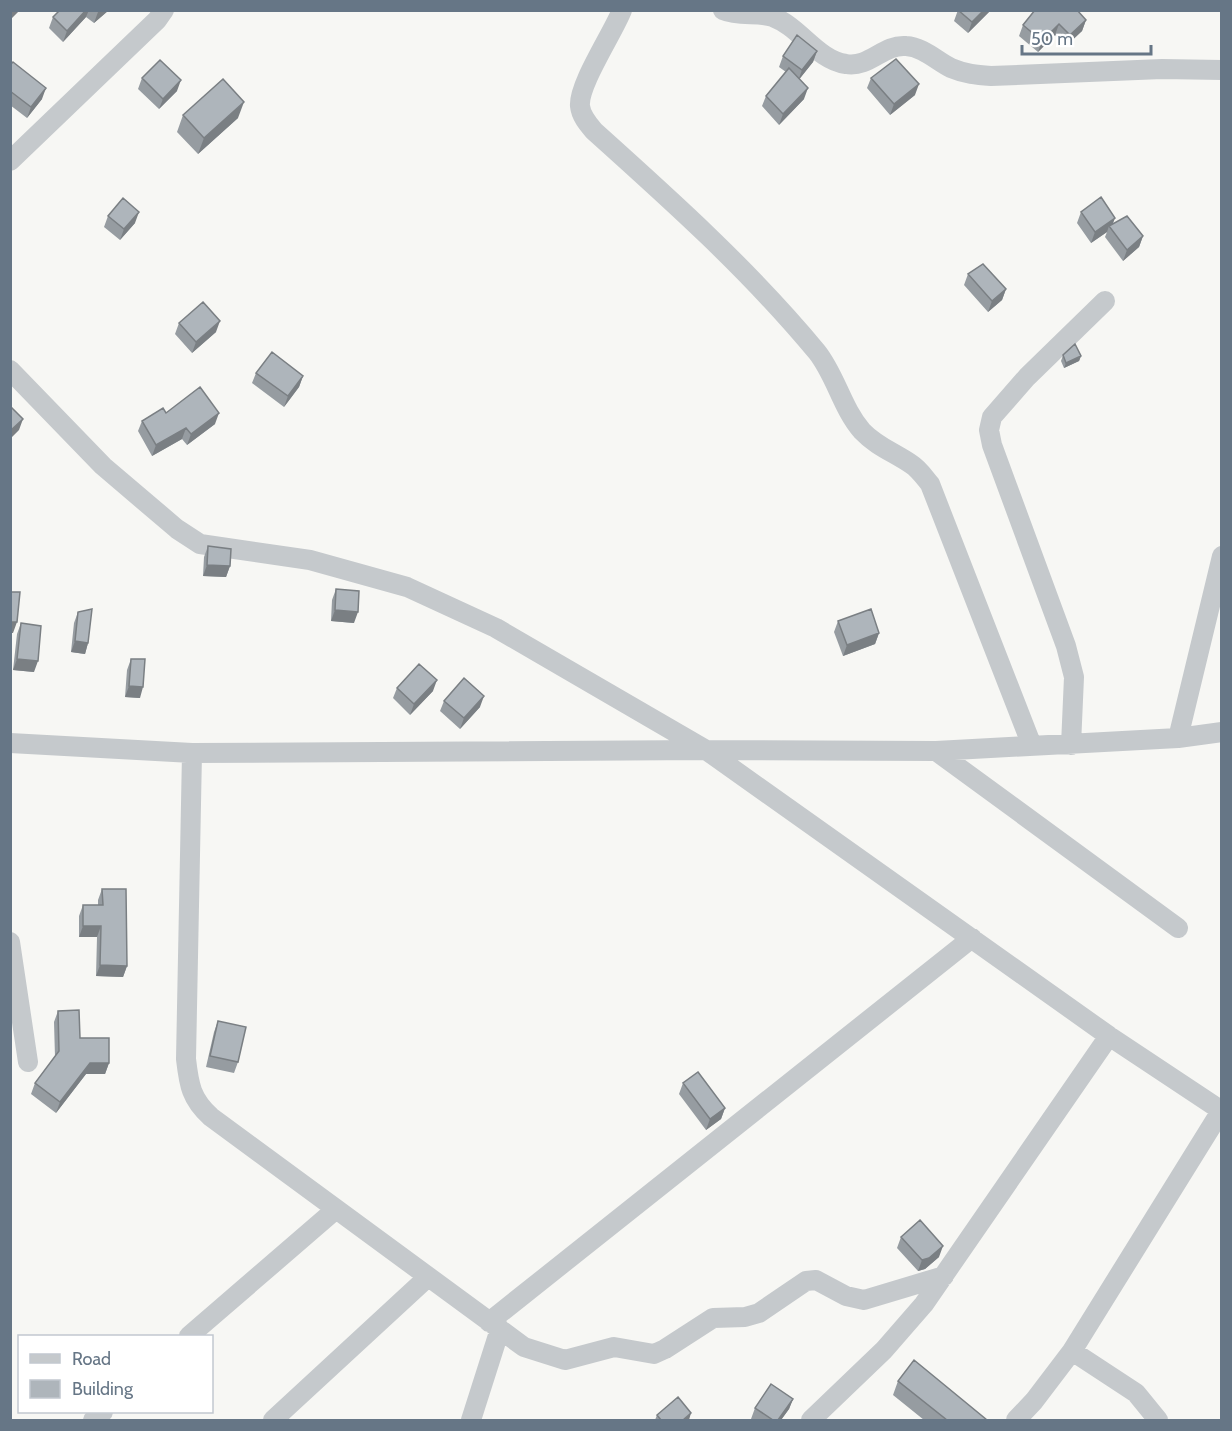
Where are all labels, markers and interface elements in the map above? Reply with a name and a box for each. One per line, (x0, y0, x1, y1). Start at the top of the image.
scale bar (1022, 18, 1151, 56)
text: 50 m (1031, 28, 1073, 50)
legend (18, 1335, 213, 1413)
text: Road (72, 1348, 111, 1370)
text: Building (72, 1378, 134, 1400)

